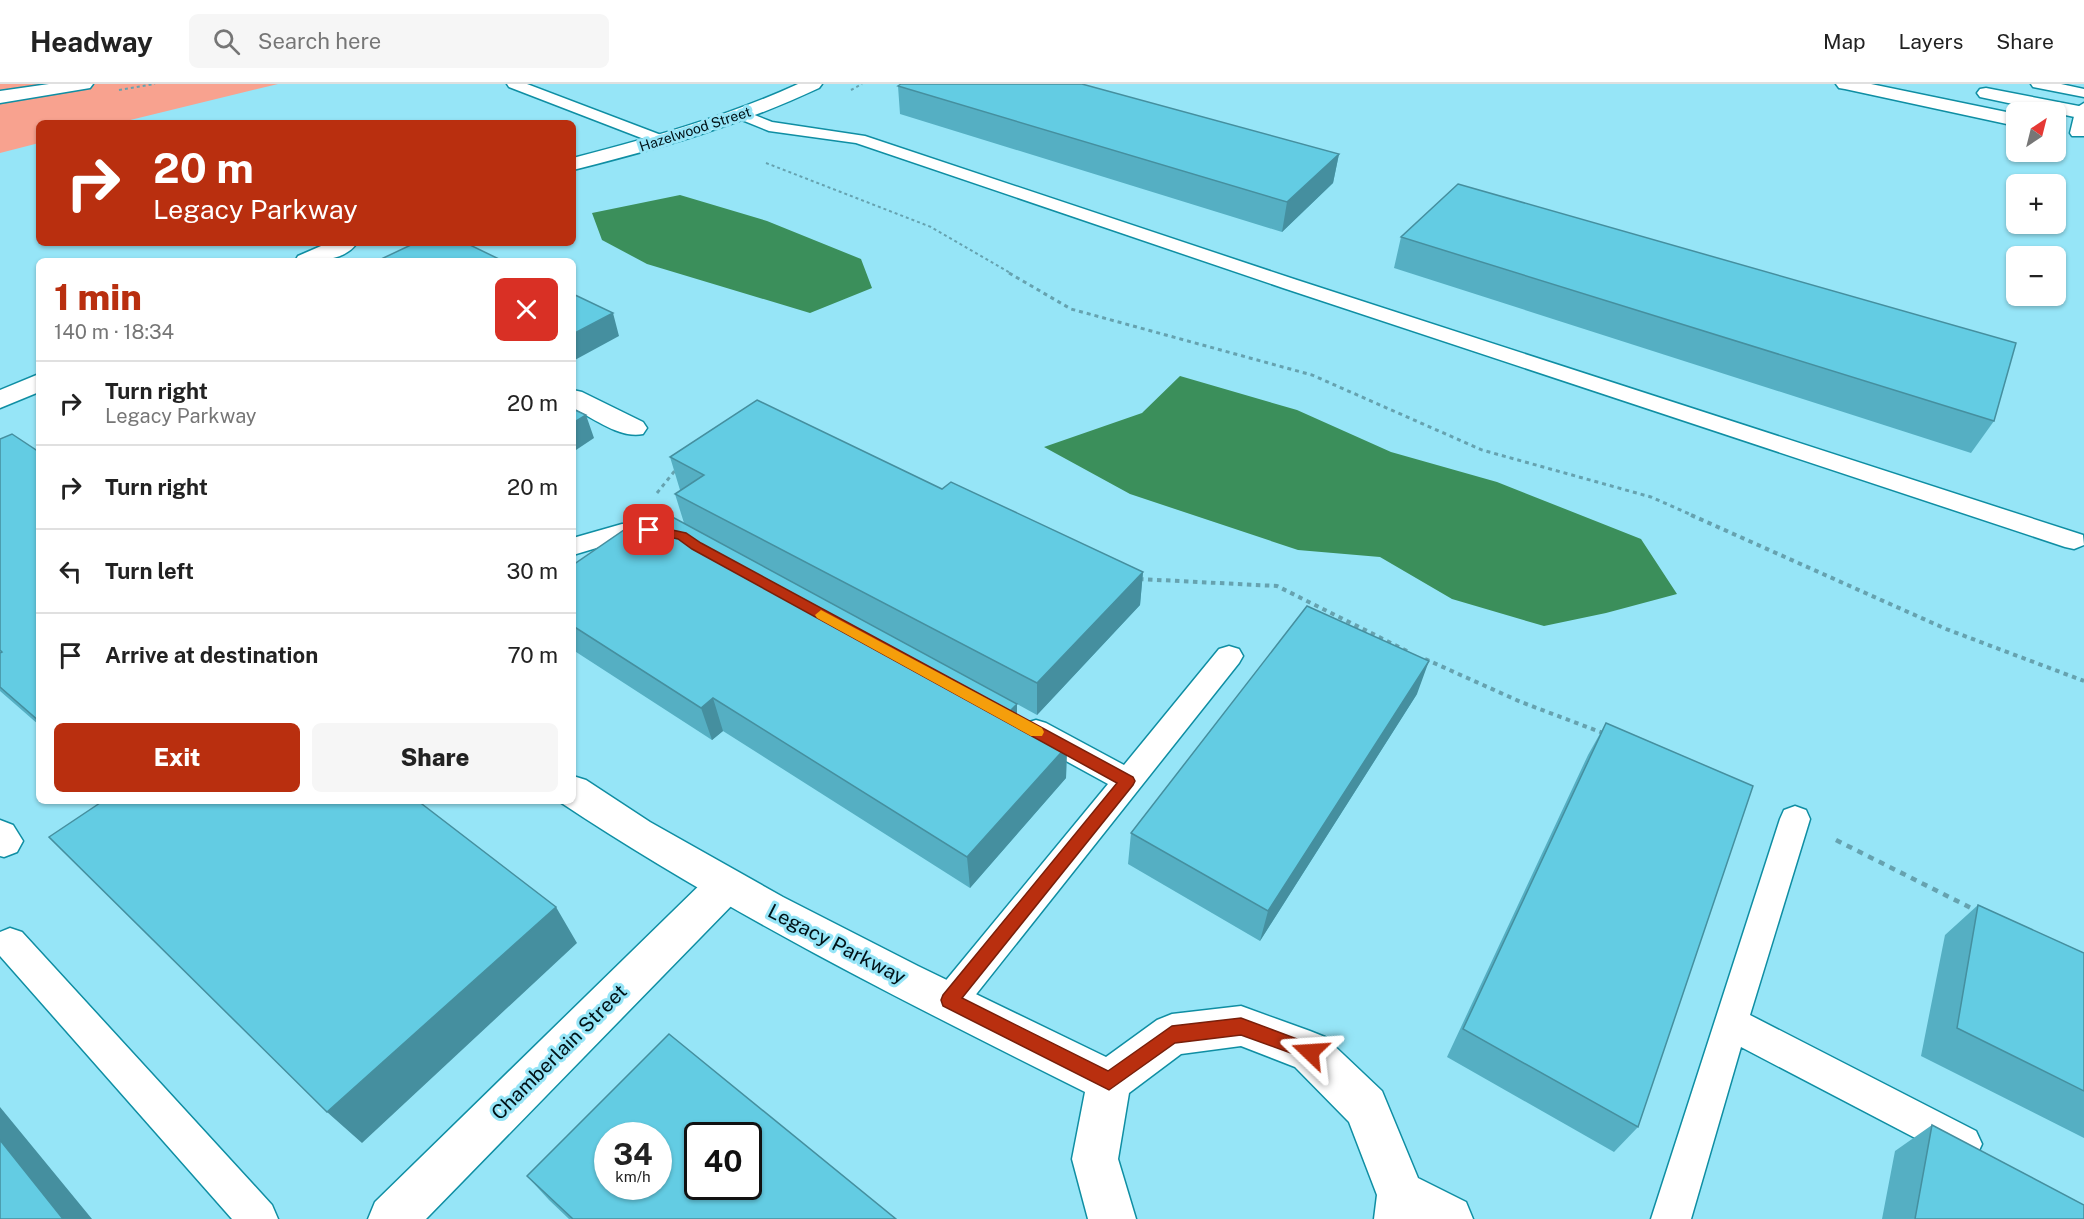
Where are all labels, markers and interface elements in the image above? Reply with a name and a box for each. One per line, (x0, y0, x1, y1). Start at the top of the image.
search box (189, 14, 609, 68)
text: Headway (30, 25, 153, 58)
icon: search (210, 25, 243, 58)
text: Search here (258, 28, 381, 54)
text: Map (1823, 29, 1866, 54)
text: Layers (1899, 29, 1963, 54)
text: Share (1996, 29, 2054, 54)
north arrow (2006, 102, 2066, 162)
map controls (2006, 102, 2066, 306)
street label: Hazelwood Street (637, 103, 753, 155)
text: 20 m (153, 143, 254, 192)
icon: right (54, 144, 132, 222)
button: + (2006, 174, 2066, 234)
text: Legacy Parkway (153, 193, 358, 225)
button: − (2006, 246, 2066, 306)
text: 1 min (54, 276, 142, 318)
button: close (495, 278, 558, 341)
text: 140 m · 18:34 (54, 320, 174, 344)
text: Turn right (105, 378, 208, 404)
icon: right (54, 387, 87, 420)
text: 20 m (507, 390, 558, 416)
text: Legacy Parkway (105, 404, 257, 428)
icon: right (54, 471, 87, 504)
text: Turn right (105, 474, 208, 500)
text: 20 m (507, 474, 558, 500)
pin (623, 504, 674, 555)
icon: arrive (632, 513, 665, 546)
icon: left (54, 555, 87, 588)
text: Turn left (105, 558, 194, 584)
text: 30 m (506, 558, 558, 584)
icon: arrive (54, 639, 87, 672)
text: Arrive at destination (105, 642, 318, 668)
text: 70 m (507, 642, 558, 668)
button: Exit (54, 723, 300, 792)
button: Share (312, 723, 558, 792)
street label: Legacy Parkway (764, 899, 910, 989)
street label: Chamberlain Street (486, 979, 632, 1125)
position arrow (1278, 1020, 1342, 1084)
speed limit sign: 40 (684, 1122, 762, 1200)
text: 34 (613, 1136, 653, 1172)
text: km/h (615, 1168, 651, 1185)

